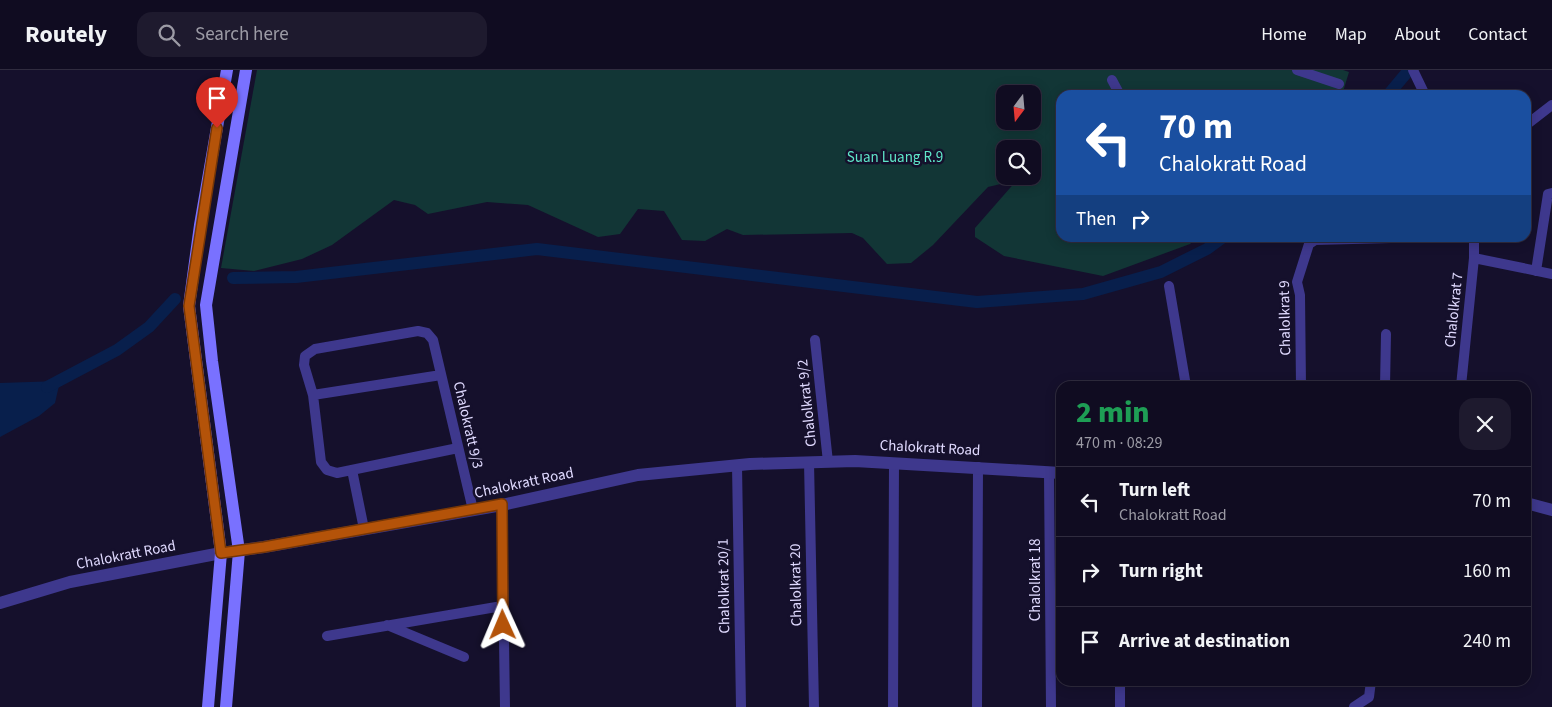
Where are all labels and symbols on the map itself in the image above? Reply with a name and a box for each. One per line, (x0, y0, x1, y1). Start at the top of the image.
pin (196, 77, 238, 128)
north arrow (996, 85, 1041, 130)
park label: Suan Luang R.9 (847, 147, 943, 168)
street label: Chalolkrat 7 (1440, 271, 1468, 349)
street label: Chalolkrat 9 (1274, 280, 1296, 356)
street label: Chalolkrat 9/2 (792, 358, 822, 448)
street label: Chalokratt 9/3 (448, 379, 488, 471)
street label: Chalokratt Road (879, 435, 981, 461)
street label: Chalokratt Road (472, 462, 576, 504)
street label: Chalokratt Road (74, 535, 178, 575)
street label: Chalolkrat 20/1 (713, 538, 735, 634)
street label: Chalolkrat 18 (1025, 539, 1046, 621)
street label: Chalolkrat 20 (785, 543, 807, 627)
position arrow (476, 598, 528, 650)

